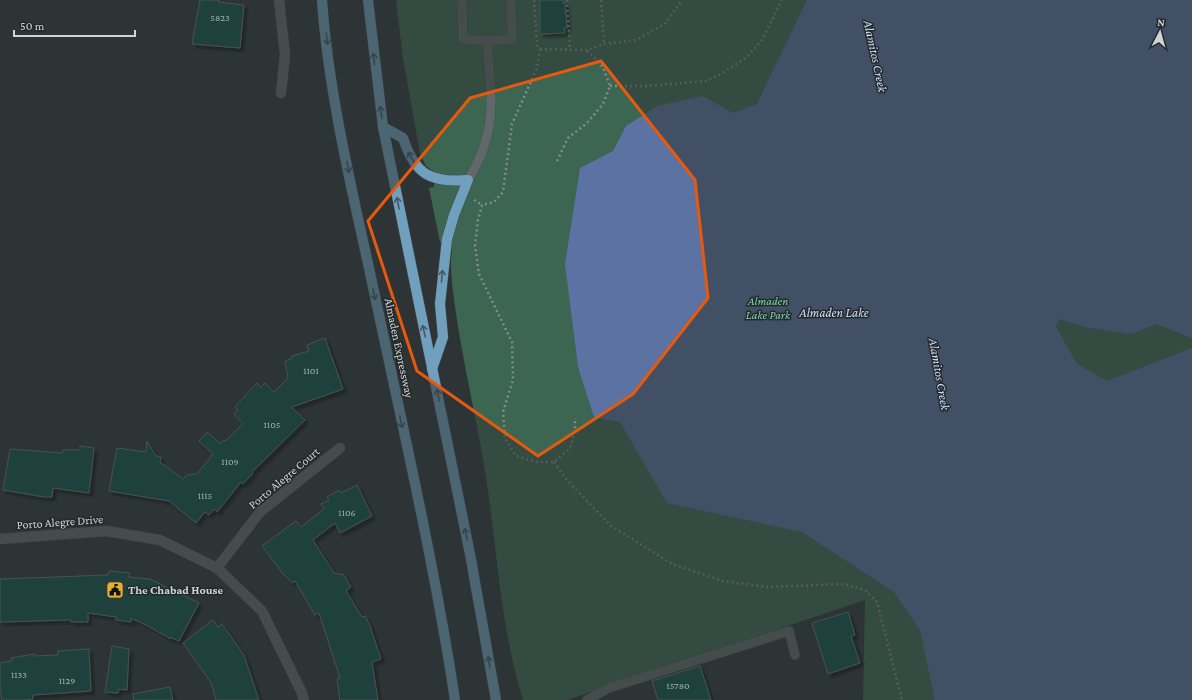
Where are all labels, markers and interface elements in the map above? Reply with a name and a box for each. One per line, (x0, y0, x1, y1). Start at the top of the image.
scale bar (14, 12, 135, 38)
house number: 5823 (210, 12, 230, 23)
north arrow (1140, 12, 1180, 52)
text: N (1157, 16, 1166, 28)
water label: Alamitos Creek (860, 18, 891, 95)
text: 50 m (20, 19, 45, 33)
one-way arrow (323, 32, 331, 45)
one-way arrow (370, 53, 378, 66)
one-way arrow (377, 106, 385, 119)
one-way arrow (407, 151, 415, 163)
one-way arrow (345, 160, 353, 173)
one-way arrow (393, 197, 401, 210)
one-way arrow (438, 270, 445, 283)
one-way arrow (371, 287, 379, 300)
park label: Almaden Lake Park (746, 294, 791, 322)
street label: Almaden Expressway (382, 297, 417, 400)
water label: Almaden Lake (798, 305, 869, 320)
one-way arrow (419, 325, 427, 338)
water label: Alamitos Creek (926, 336, 953, 413)
house number: 1101 (303, 365, 319, 376)
one-way arrow (433, 389, 441, 402)
one-way arrow (397, 415, 405, 428)
house number: 1105 (263, 419, 281, 430)
street label: Porto Alegre Court (246, 444, 323, 512)
house number: 1109 (221, 456, 239, 467)
house number: 1115 (198, 490, 213, 501)
house number: 1106 (338, 507, 356, 518)
street label: Porto Alegre Drive (16, 512, 104, 532)
one-way arrow (462, 528, 470, 541)
public building icon: The Chabad House (105, 580, 125, 600)
place label: The Chabad House (128, 583, 223, 597)
one-way arrow (485, 656, 493, 669)
house number: 1133 (11, 669, 27, 680)
house number: 1129 (59, 675, 75, 686)
house number: 15780 (666, 680, 690, 691)

